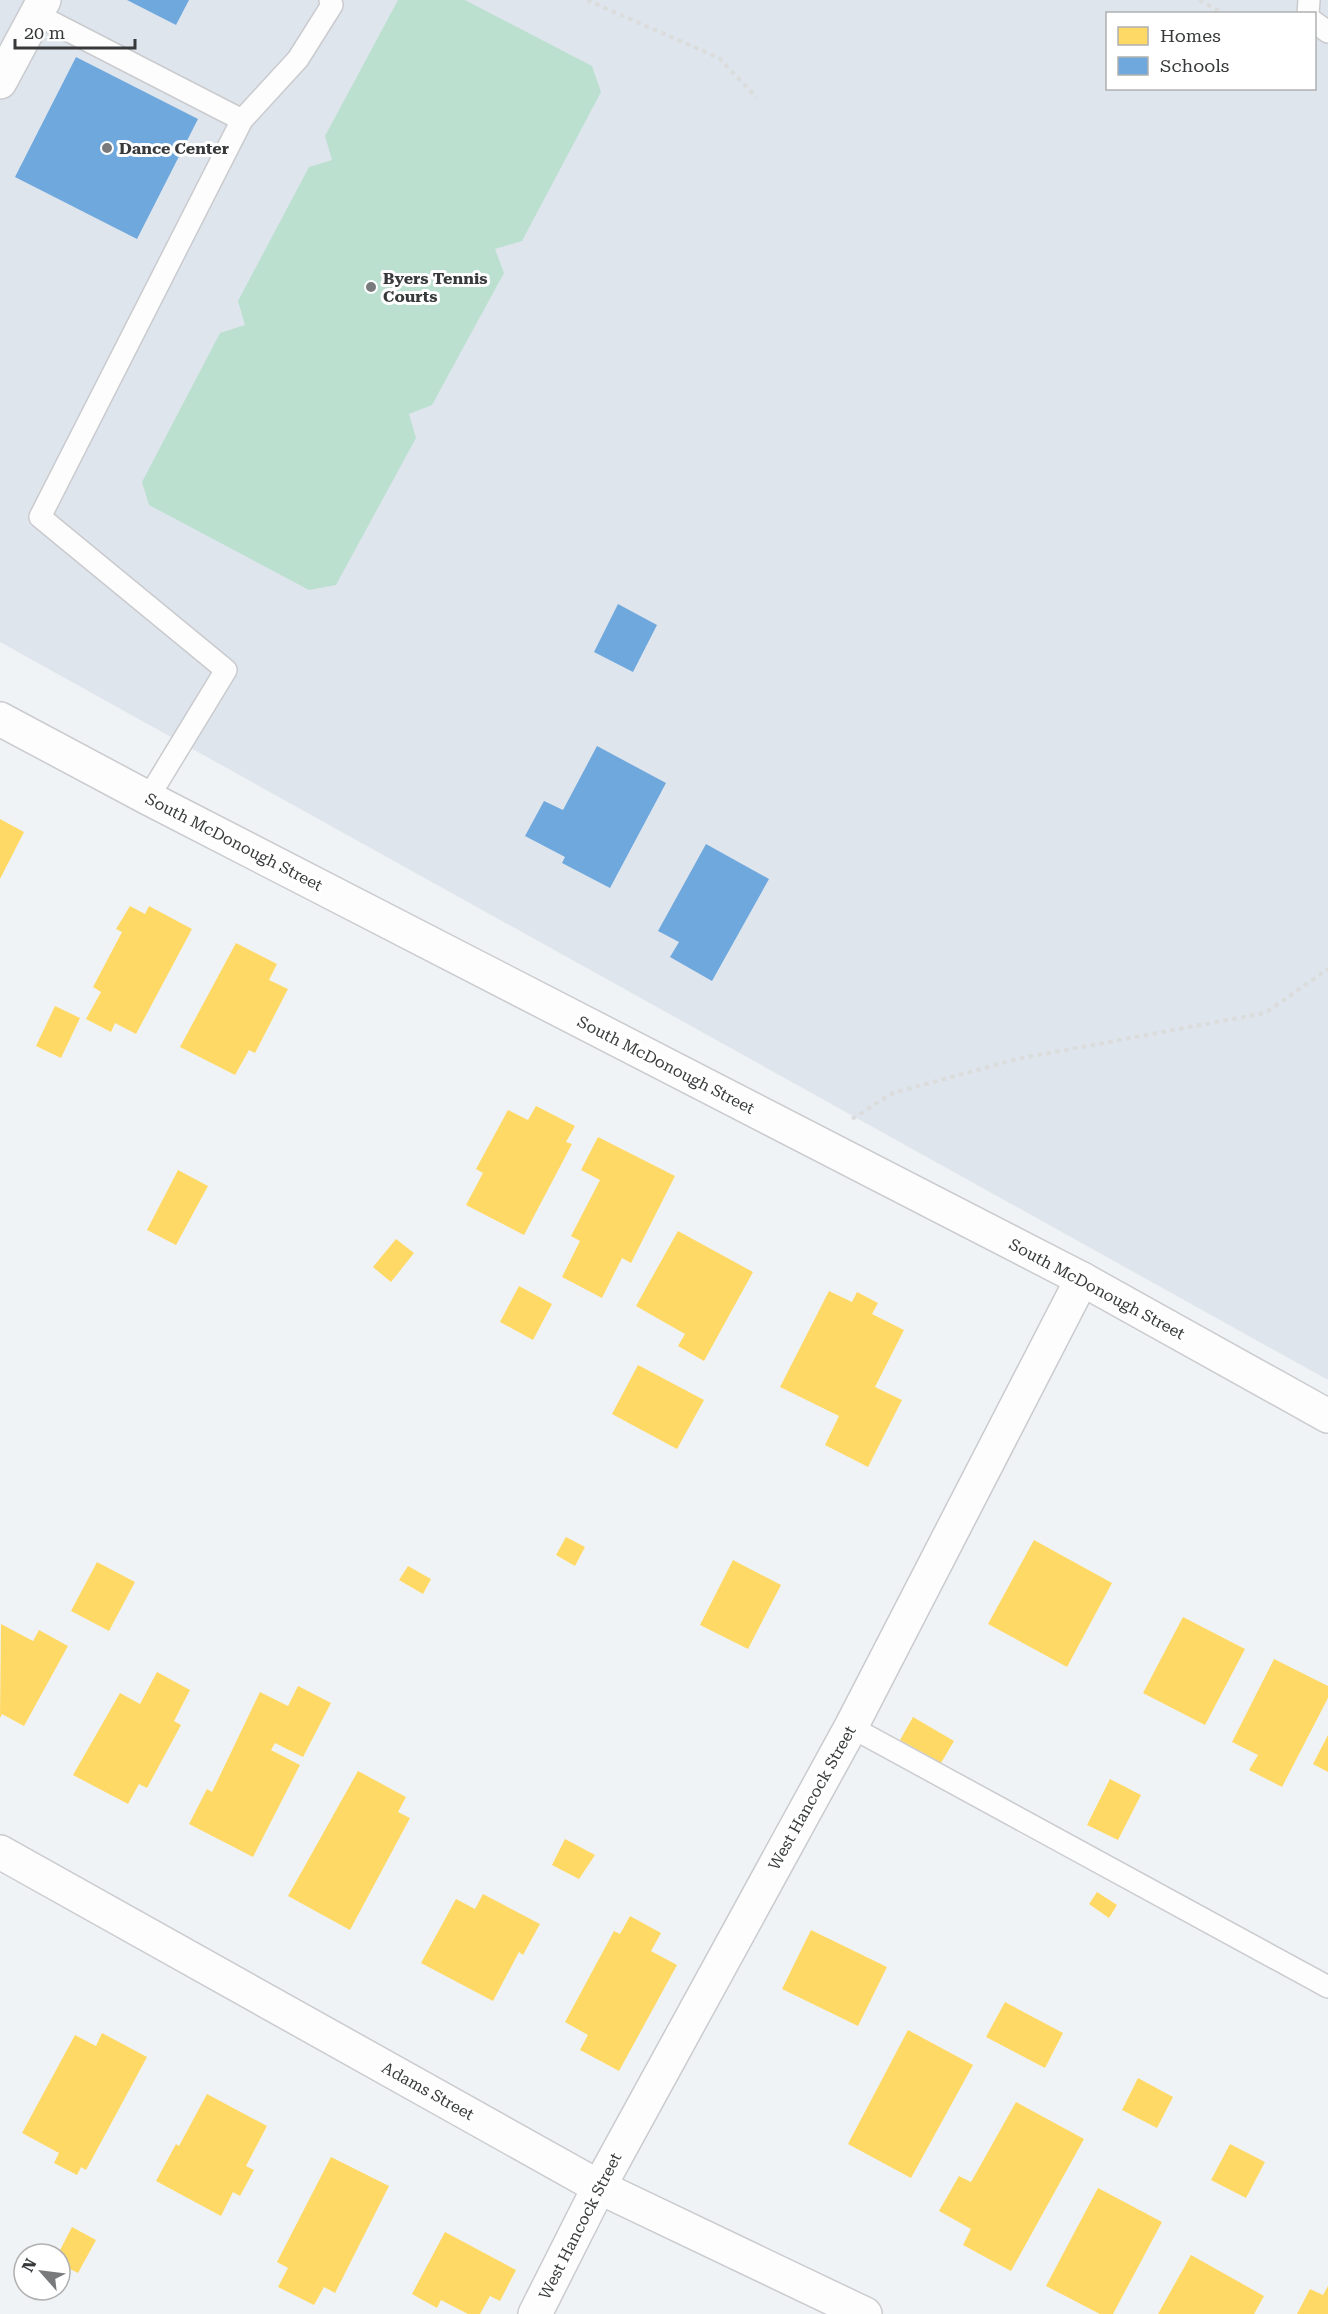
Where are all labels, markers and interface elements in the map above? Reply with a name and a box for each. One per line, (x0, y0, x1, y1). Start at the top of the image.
scale bar (15, 12, 135, 50)
legend (1106, 12, 1316, 90)
text: 20 m (24, 22, 65, 43)
text: Homes (1160, 25, 1221, 46)
text: Schools (1160, 55, 1229, 76)
place label: Dance Center (119, 139, 229, 158)
marker: Dance Center (100, 141, 114, 155)
place label: Byers Tennis Courts (383, 269, 488, 306)
marker: Byers Tennis Courts (364, 280, 378, 294)
street label: South McDonough Street (142, 789, 326, 895)
street label: South McDonough Street (574, 1012, 758, 1118)
street label: South McDonough Street (1006, 1235, 1188, 1343)
street label: West Hancock Street (764, 1723, 860, 1873)
street label: Adams Street (379, 2058, 477, 2124)
street label: West Hancock Street (535, 2150, 625, 2302)
north arrow (12, 2242, 72, 2302)
text: N (18, 2255, 40, 2275)

